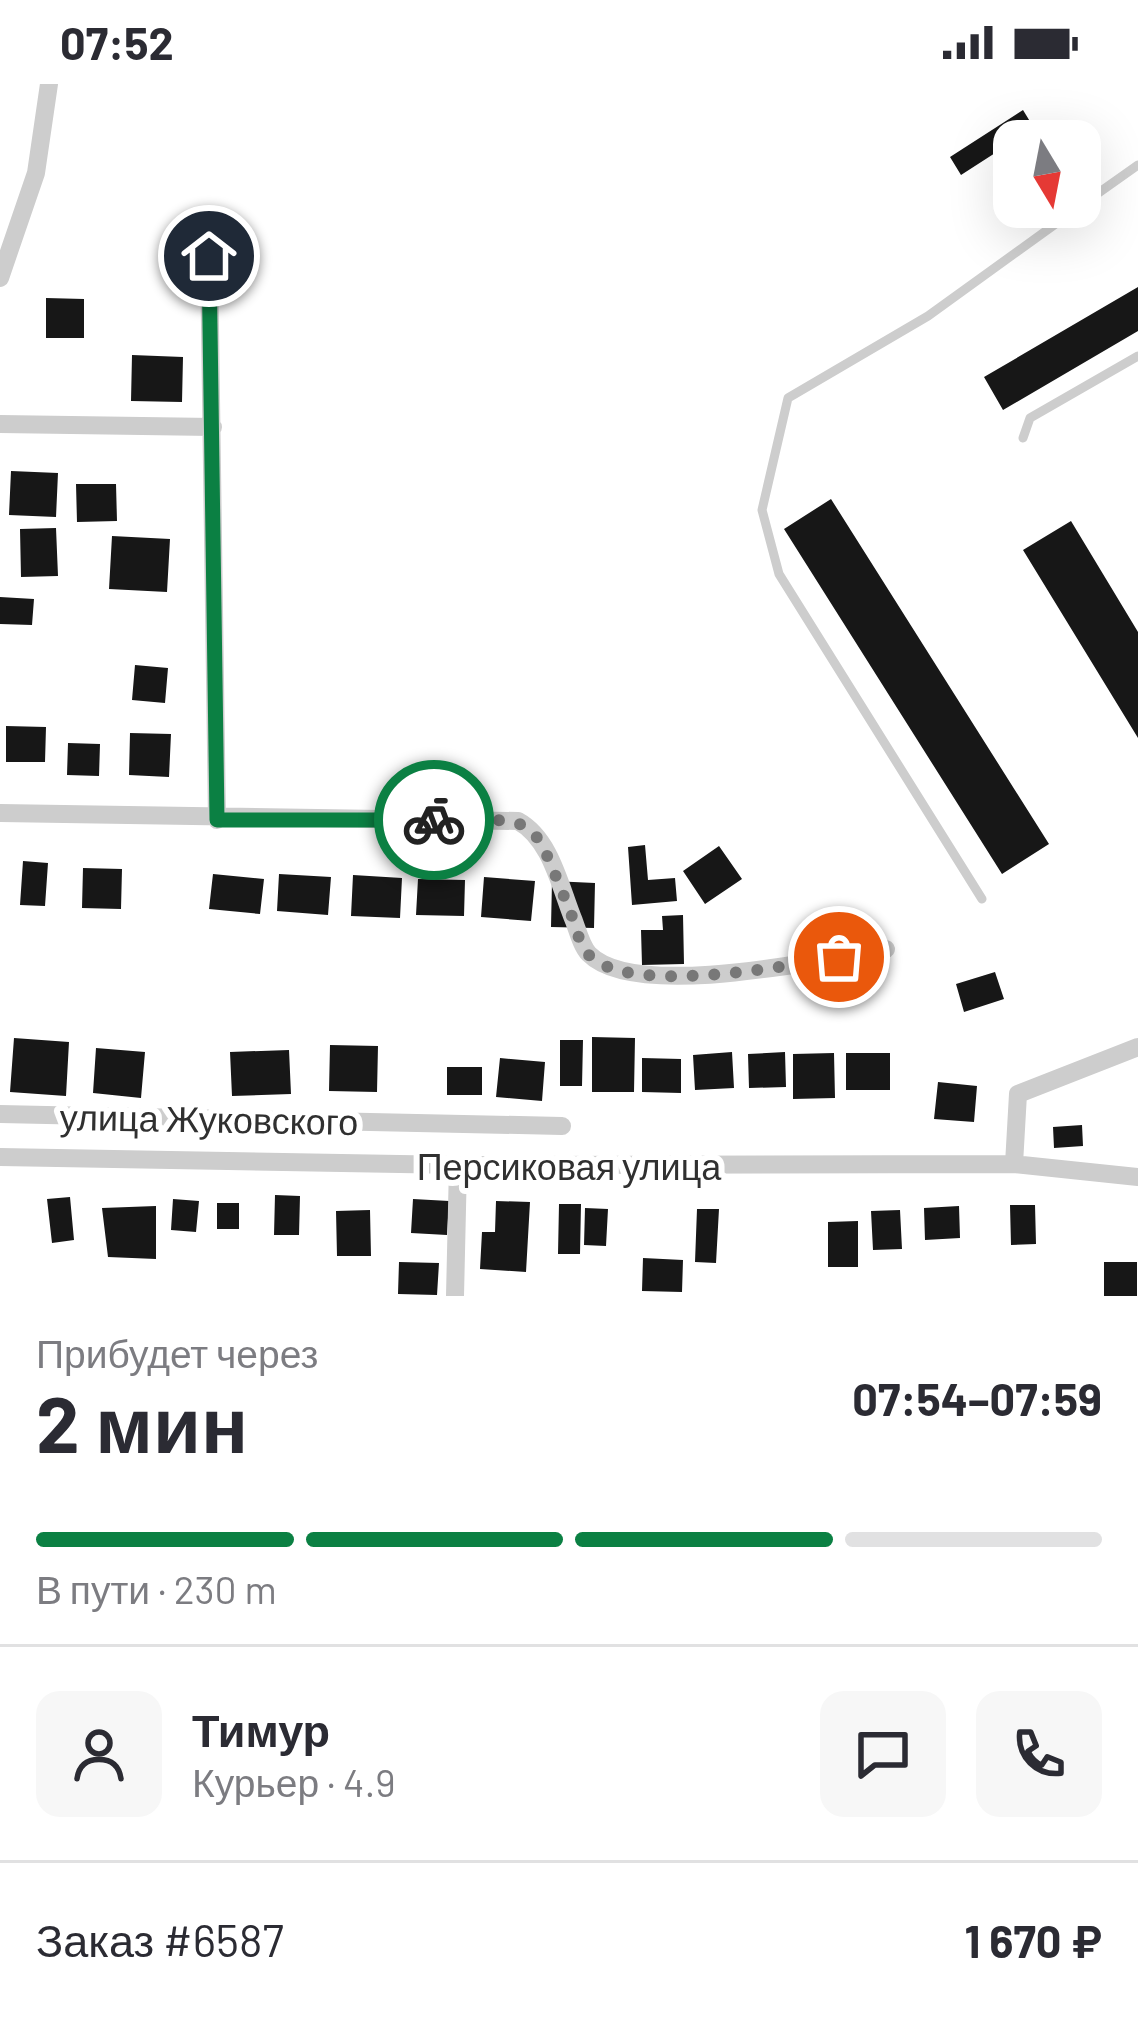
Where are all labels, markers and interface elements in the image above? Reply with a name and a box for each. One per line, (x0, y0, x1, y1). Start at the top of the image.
text: 07:52 (60, 15, 174, 69)
north arrow (993, 120, 1101, 228)
map controls (993, 120, 1101, 228)
pin (158, 205, 260, 307)
icon: home (176, 223, 242, 289)
courier (374, 760, 494, 880)
icon: bike (401, 787, 467, 853)
pin (788, 906, 890, 1008)
icon: bag (806, 924, 872, 990)
street label: улица Жуковского (59, 1094, 359, 1143)
street label: Персиковая улица (417, 1144, 722, 1188)
text: Прибудет через (36, 1329, 318, 1376)
text: 07:54–07:59 (852, 1371, 1102, 1425)
text: 2 мин (36, 1375, 248, 1469)
text: В пути · 230 m (36, 1565, 277, 1612)
button: person (36, 1691, 162, 1817)
button: chat (820, 1691, 946, 1817)
button: phone (976, 1691, 1102, 1817)
text: Тимур (192, 1702, 330, 1756)
text: Курьер · 4.9 (192, 1758, 396, 1805)
text: Заказ #6587 (36, 1912, 284, 1966)
text: 1 670 ₽ (964, 1913, 1102, 1967)

